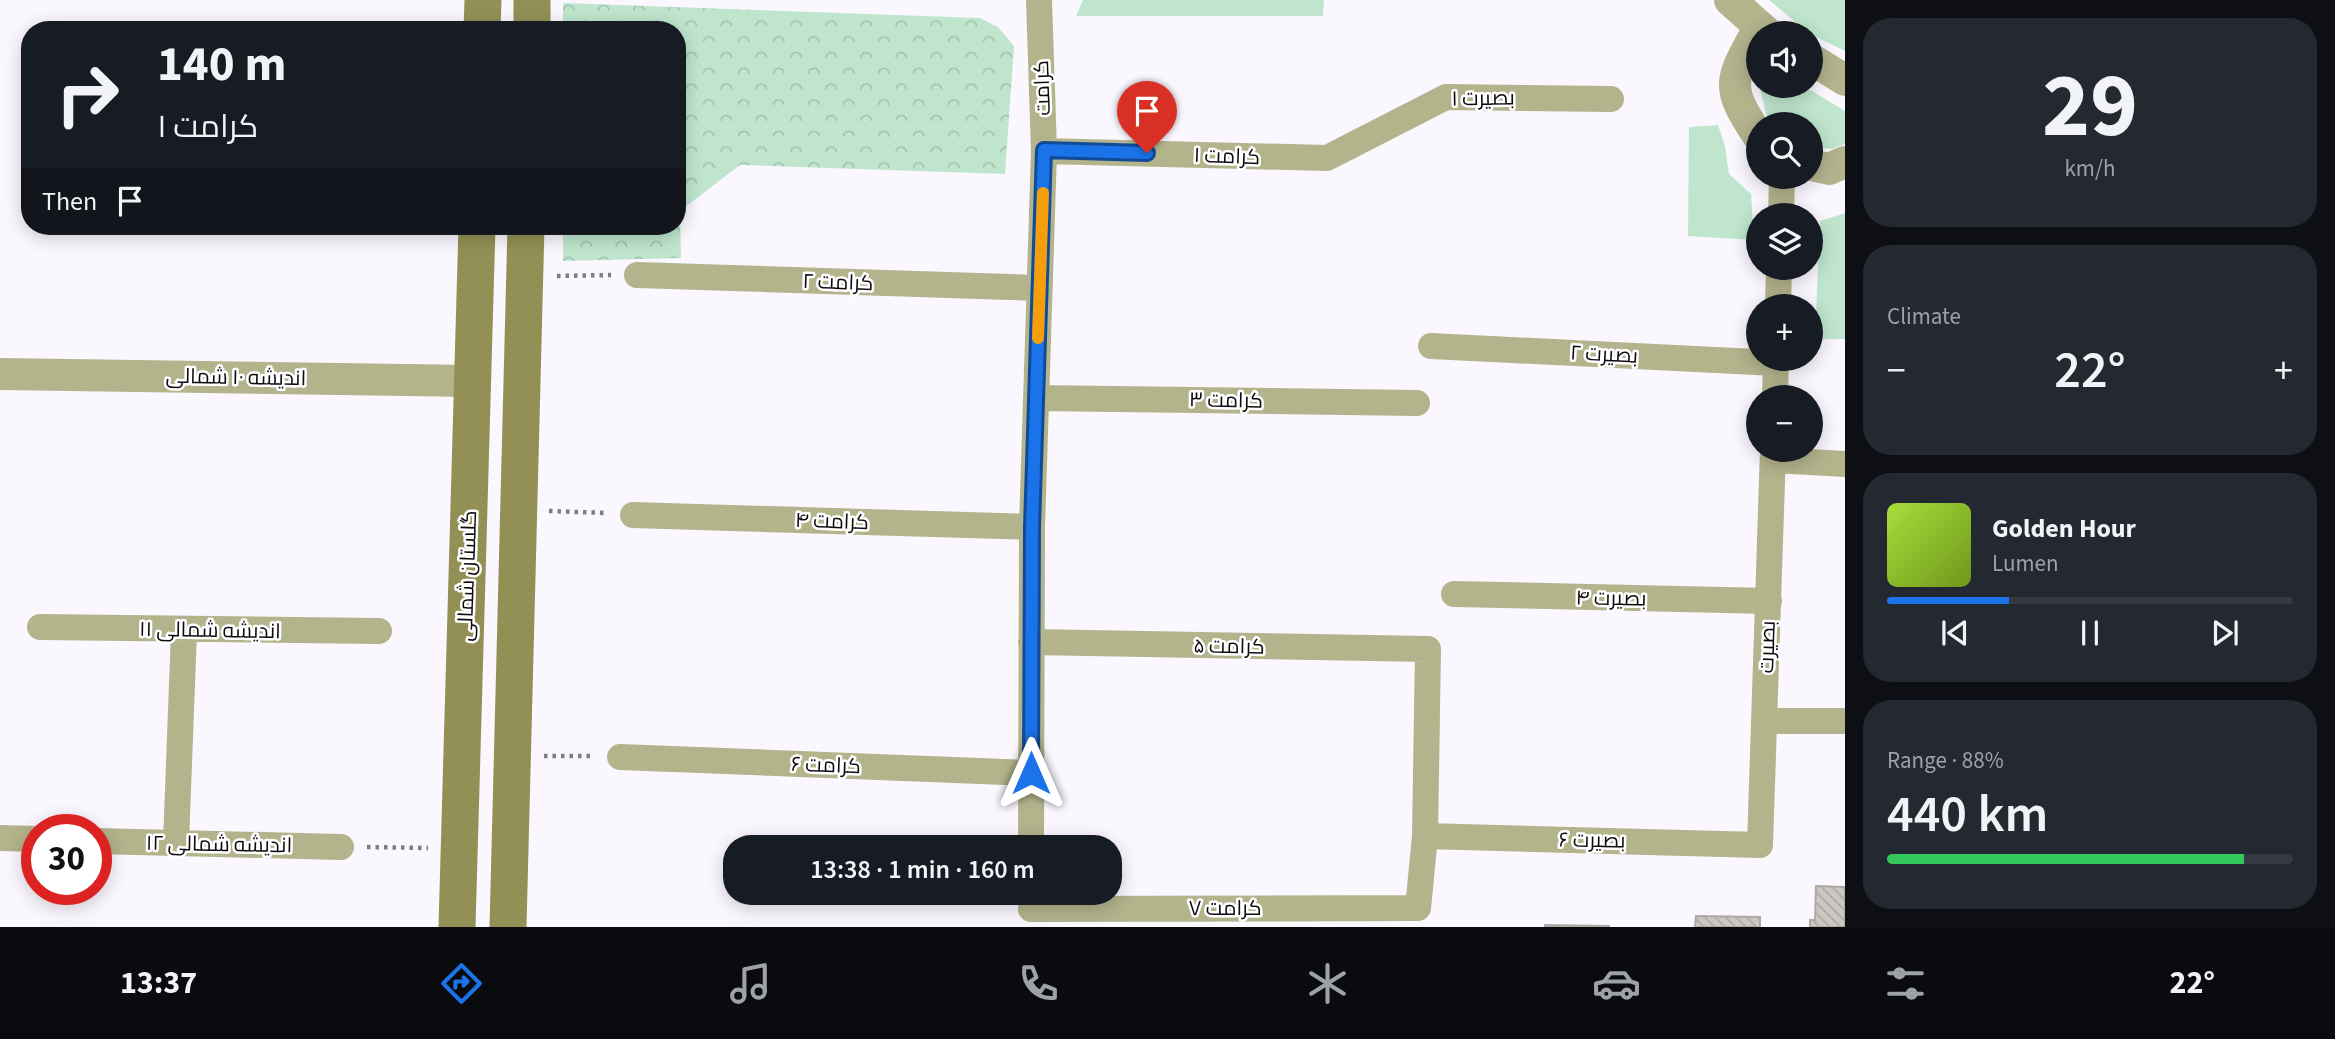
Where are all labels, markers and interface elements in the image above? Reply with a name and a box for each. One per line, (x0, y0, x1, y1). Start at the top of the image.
map controls (1746, 21, 1823, 462)
button: sound (1746, 21, 1823, 98)
text: 140 m (157, 30, 286, 100)
text: 29 (2042, 42, 2138, 171)
icon: right (42, 49, 133, 140)
street label: کرامت (1026, 60, 1058, 116)
pin (1117, 81, 1177, 153)
street label: بصیرت ۱ (1451, 82, 1515, 114)
icon: arrive (1128, 92, 1166, 130)
text: کرامت ۱ (157, 104, 258, 150)
button: search (1746, 112, 1823, 189)
street label: کرامت ۱ (1193, 140, 1261, 172)
text: km/h (2064, 152, 2116, 185)
icon: arrive (111, 182, 149, 220)
text: Then (42, 183, 97, 220)
button: layers (1746, 203, 1823, 280)
street label: کرامت ۲ (802, 266, 874, 298)
button: + (1746, 294, 1823, 371)
text: Climate (1887, 300, 1961, 333)
text: 22° (2054, 334, 2126, 408)
street label: بصیرت ۲ (1569, 337, 1639, 371)
text: − (1887, 344, 1906, 398)
text: + (2274, 344, 2293, 398)
street label: اندیشه ۱۰ شمالی (165, 361, 307, 393)
street label: کرامت ۳ (1189, 384, 1263, 416)
button: − (1746, 385, 1823, 462)
street label: کرامت ۴ (795, 505, 869, 537)
street label: گلستان شمالی (450, 510, 484, 642)
text: Golden Hour (1992, 510, 2136, 547)
text: Lumen (1992, 547, 2059, 580)
street label: بصیرت ۴ (1575, 582, 1647, 614)
street label: اندیشه شمالی ۱۱ (139, 614, 281, 646)
icon: previous (1936, 614, 1974, 652)
icon: pause (2071, 614, 2109, 652)
icon: next (2206, 614, 2244, 652)
street label: بصیرت (1751, 620, 1783, 674)
street label: کرامت ۵ (1193, 630, 1265, 662)
position arrow (994, 736, 1068, 810)
text: Range · 88% (1887, 744, 2004, 777)
street label: کرامت ۶ (791, 749, 861, 781)
text: 440 km (1887, 778, 2048, 852)
speed limit sign: 30 (21, 814, 112, 905)
street label: بصیرت ۶ (1558, 824, 1626, 856)
street label: اندیشه شمالی ۱۲ (146, 828, 292, 860)
text: 13:38 · 1 min · 160 m (810, 851, 1035, 888)
street label: کرامت ۷ (1188, 893, 1262, 923)
icon: directions (437, 959, 486, 1008)
icon: music (726, 959, 775, 1008)
icon: phone (1014, 959, 1063, 1008)
icon: climate (1303, 959, 1352, 1008)
icon: car (1592, 959, 1641, 1008)
icon: filters (1881, 959, 1930, 1008)
text: 13:37 (120, 960, 197, 1006)
text: 22° (2170, 960, 2215, 1006)

